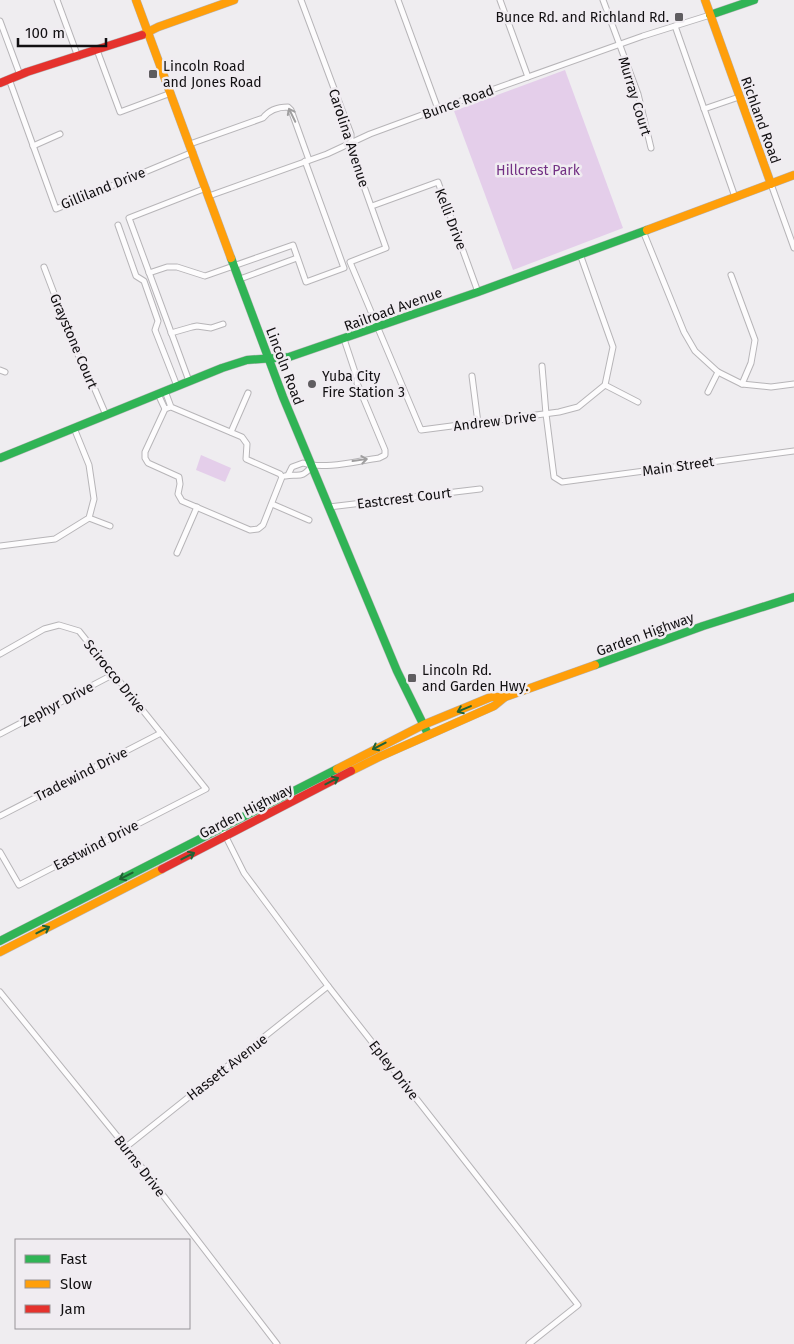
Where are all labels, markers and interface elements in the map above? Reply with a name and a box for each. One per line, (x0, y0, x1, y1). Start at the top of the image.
place label: Bunce Rd. and Richland Rd. (496, 9, 669, 26)
marker: Bunce Rd. and Richland Rd. (673, 11, 685, 23)
scale bar (18, 15, 105, 47)
text: 100 m (25, 24, 65, 42)
street label: Murray Court (614, 55, 655, 139)
place label: Lincoln Road and Jones Road (163, 58, 262, 91)
marker: Lincoln Road and Jones Road (147, 68, 159, 80)
street label: Richland Road (737, 74, 784, 166)
street label: Bunce Road (420, 82, 496, 123)
street label: Carolina Avenue (325, 87, 372, 190)
one-way arrow (287, 107, 297, 122)
park label: Hillcrest Park (496, 162, 581, 179)
street label: Gilliland Drive (58, 164, 148, 213)
street label: Kelli Drive (431, 186, 470, 252)
street label: Railroad Avenue (342, 284, 445, 335)
street label: Graystone Court (46, 291, 102, 392)
street label: Lincoln Road (262, 325, 307, 408)
place label: Yuba City Fire Station 3 (322, 368, 405, 401)
marker: Yuba City Fire Station 3 (306, 378, 318, 390)
street label: Andrew Drive (452, 408, 538, 435)
street label: Main Street (641, 453, 716, 480)
one-way arrow (352, 455, 368, 465)
street label: Eastcrest Court (356, 484, 453, 513)
street label: Garden Highway (594, 609, 696, 660)
street label: Scirocco Drive (80, 636, 149, 716)
place label: Lincoln Rd. and Garden Hwy. (422, 662, 529, 695)
marker: Lincoln Rd. and Garden Hwy. (406, 672, 418, 684)
street label: Zephyr Drive (18, 678, 96, 731)
one-way arrow (456, 705, 471, 714)
one-way arrow (372, 741, 387, 751)
street label: Tradewind Drive (32, 744, 131, 805)
one-way arrow (325, 776, 340, 786)
street label: Garden Highway (197, 781, 296, 842)
street label: Eastwind Drive (51, 817, 142, 874)
one-way arrow (180, 851, 195, 860)
one-way arrow (119, 872, 134, 881)
one-way arrow (36, 925, 51, 935)
street label: Hassett Avenue (184, 1031, 271, 1104)
street label: Epley Drive (365, 1037, 422, 1103)
street label: Burns Drive (110, 1132, 169, 1200)
legend (15, 1239, 190, 1329)
text: Fast (60, 1250, 87, 1268)
text: Slow (60, 1275, 92, 1293)
text: Jam (60, 1300, 86, 1318)

